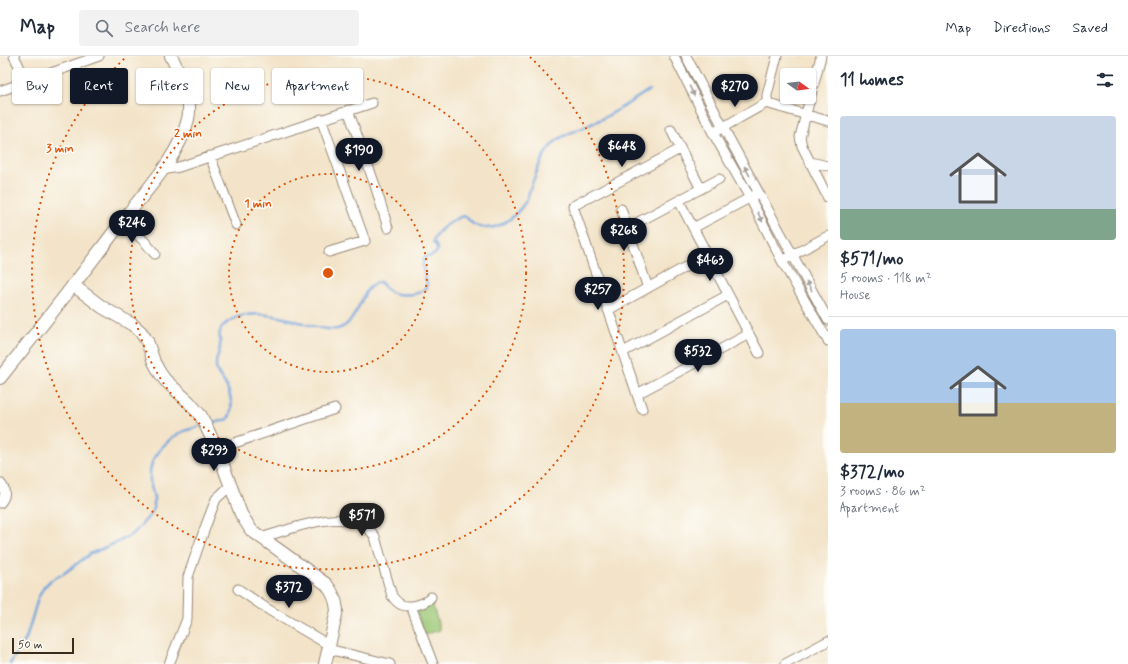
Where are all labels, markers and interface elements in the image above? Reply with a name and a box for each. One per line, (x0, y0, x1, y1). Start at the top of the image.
search box (79, 10, 359, 46)
text: Map (20, 15, 55, 40)
icon: search (93, 17, 115, 39)
text: Search here (125, 18, 200, 38)
text: Map (945, 19, 971, 37)
text: Directions (993, 19, 1051, 37)
text: Saved (1073, 19, 1108, 37)
chip: Buy (12, 68, 62, 104)
chip: Rent (70, 68, 128, 104)
chip: Filters (136, 68, 203, 104)
chip: New (211, 68, 264, 104)
chip: Apartment (272, 68, 363, 104)
north arrow (780, 68, 816, 104)
map controls (780, 68, 816, 104)
text: 11 homes (840, 69, 904, 91)
icon: filters (1094, 69, 1116, 91)
pin: $270 (711, 74, 759, 108)
text: $270 (721, 78, 749, 95)
one-way arrow (689, 85, 695, 96)
text: 2 min (174, 126, 202, 142)
pin: $648 (598, 134, 646, 168)
pin: $190 (335, 138, 383, 172)
text: $648 (607, 138, 637, 155)
text: 3 min (46, 141, 74, 157)
text: $190 (344, 142, 374, 159)
icon: home (942, 142, 1014, 214)
one-way arrow (744, 165, 751, 177)
text: 1 min (244, 196, 272, 212)
pin: $246 (108, 210, 156, 244)
one-way arrow (757, 212, 763, 223)
text: $246 (118, 214, 146, 231)
pin: $268 (600, 218, 648, 252)
text: $268 (610, 222, 638, 239)
pin: $463 (686, 248, 734, 282)
text: $571/mo (840, 248, 904, 270)
text: $463 (696, 252, 724, 269)
centre of rings (321, 266, 335, 280)
text: 5 rooms · 118 m² (840, 270, 931, 287)
pin: $257 (574, 277, 622, 311)
one-way arrow (806, 280, 812, 292)
text: $257 (584, 281, 612, 298)
text: House (840, 287, 871, 304)
pin: $532 (674, 339, 722, 373)
text: $532 (684, 343, 712, 360)
icon: home (942, 355, 1014, 427)
pin: $293 (190, 438, 238, 472)
text: $293 (200, 442, 228, 459)
text: $372/mo (840, 461, 905, 483)
text: 3 rooms · 86 m² (840, 483, 926, 500)
text: Apartment (840, 500, 899, 517)
pin: $571 (338, 503, 386, 537)
text: $571 (348, 507, 376, 524)
pin: $372 (265, 575, 313, 609)
text: $372 (275, 579, 303, 596)
scale bar (12, 636, 74, 655)
text: 50 m (18, 638, 43, 652)

